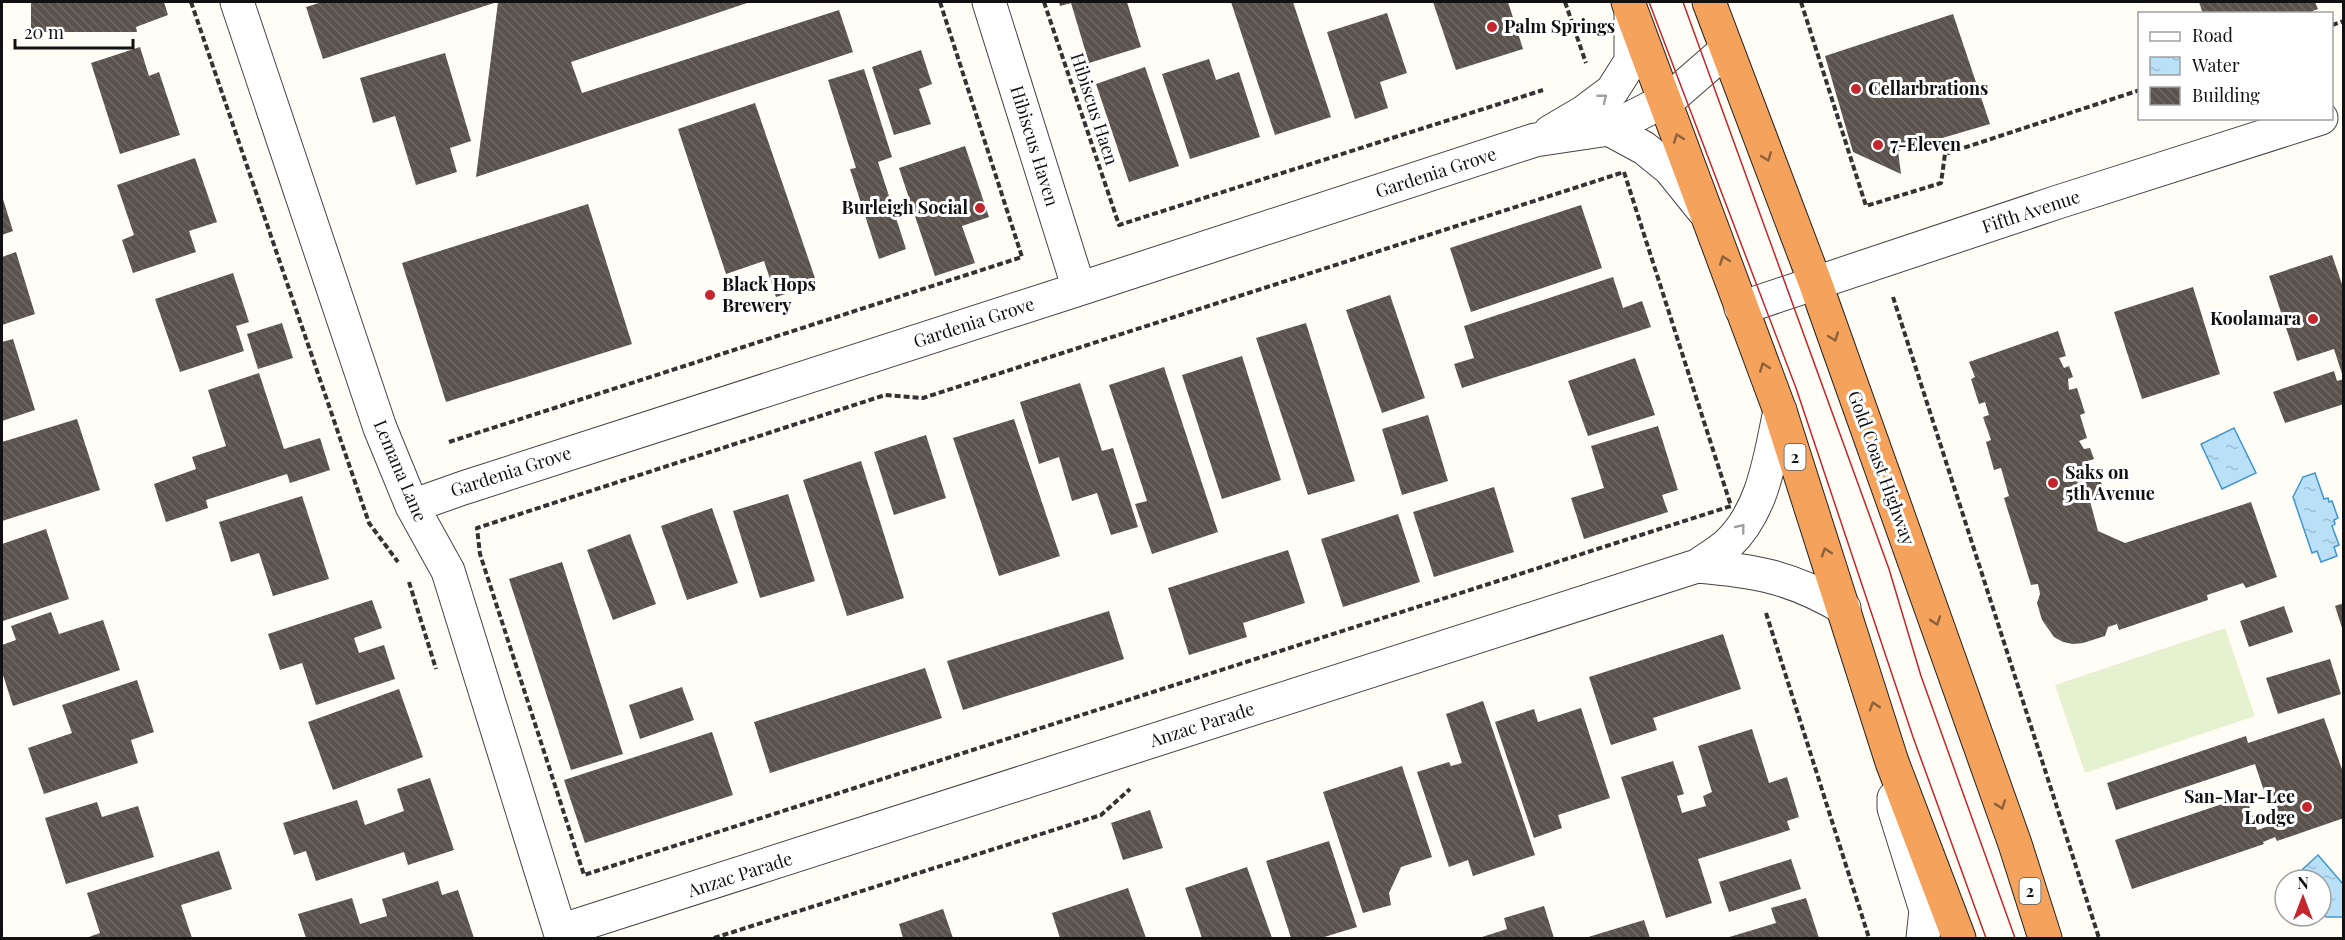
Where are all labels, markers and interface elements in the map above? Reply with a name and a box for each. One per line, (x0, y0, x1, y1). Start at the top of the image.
scale bar (15, 12, 134, 50)
legend (2138, 12, 2333, 120)
place label: Palm Springs (1504, 14, 1615, 38)
text: 20 m (24, 20, 64, 44)
marker: Palm Springs (1485, 20, 1499, 34)
text: Road (2192, 23, 2233, 47)
street label: Hibiscus Haen (1066, 50, 1124, 168)
text: Water (2191, 53, 2240, 77)
place label: Cellarbrations (1868, 76, 1988, 100)
street label: Hibiscus Haven (1005, 82, 1065, 209)
marker: Cellarbrations (1849, 82, 1863, 96)
text: Building (2192, 83, 2260, 107)
one-way arrow (1596, 94, 1607, 105)
place label: 7-Eleven (1890, 132, 1961, 156)
one-way arrow (1673, 133, 1685, 144)
marker: 7-Eleven (1871, 138, 1885, 152)
street label: Gardenia Grove (1372, 141, 1499, 203)
one-way arrow (1759, 151, 1772, 161)
street label: Fifth Avenue (1979, 184, 2083, 238)
place label: Burleigh Social (842, 195, 968, 219)
marker: Burleigh Social (973, 201, 987, 215)
one-way arrow (1718, 255, 1731, 266)
place label: Black Hops Brewery (722, 272, 816, 317)
marker: Black Hops Brewery (703, 288, 717, 302)
street label: Gardenia Grove (910, 291, 1037, 353)
place label: Koolamara (2210, 306, 2302, 330)
marker: Koolamara (2306, 312, 2320, 326)
one-way arrow (1827, 331, 1840, 342)
one-way arrow (1758, 362, 1771, 373)
street label: Gold Coast Highway (1843, 387, 1921, 548)
street label: Lemana Lane (369, 416, 433, 525)
street label: Gardenia Grove (447, 440, 574, 502)
road number: 2 (1784, 444, 1806, 470)
place label: Saks on 5th Avenue (2065, 460, 2155, 505)
marker: Saks on 5th Avenue (2046, 476, 2060, 490)
one-way arrow (1733, 523, 1744, 534)
one-way arrow (1820, 547, 1833, 558)
one-way arrow (1928, 615, 1941, 626)
street label: Anzac Parade (1145, 696, 1257, 753)
one-way arrow (1869, 701, 1882, 712)
place label: San-Mar-Lee Lodge (2184, 784, 2295, 829)
one-way arrow (1993, 799, 2006, 810)
marker: San-Mar-Lee Lodge (2300, 800, 2314, 814)
street label: Anzac Parade (683, 846, 795, 903)
north arrow (2273, 868, 2333, 928)
text: N (2297, 872, 2309, 893)
road number: 2 (2020, 878, 2040, 904)

